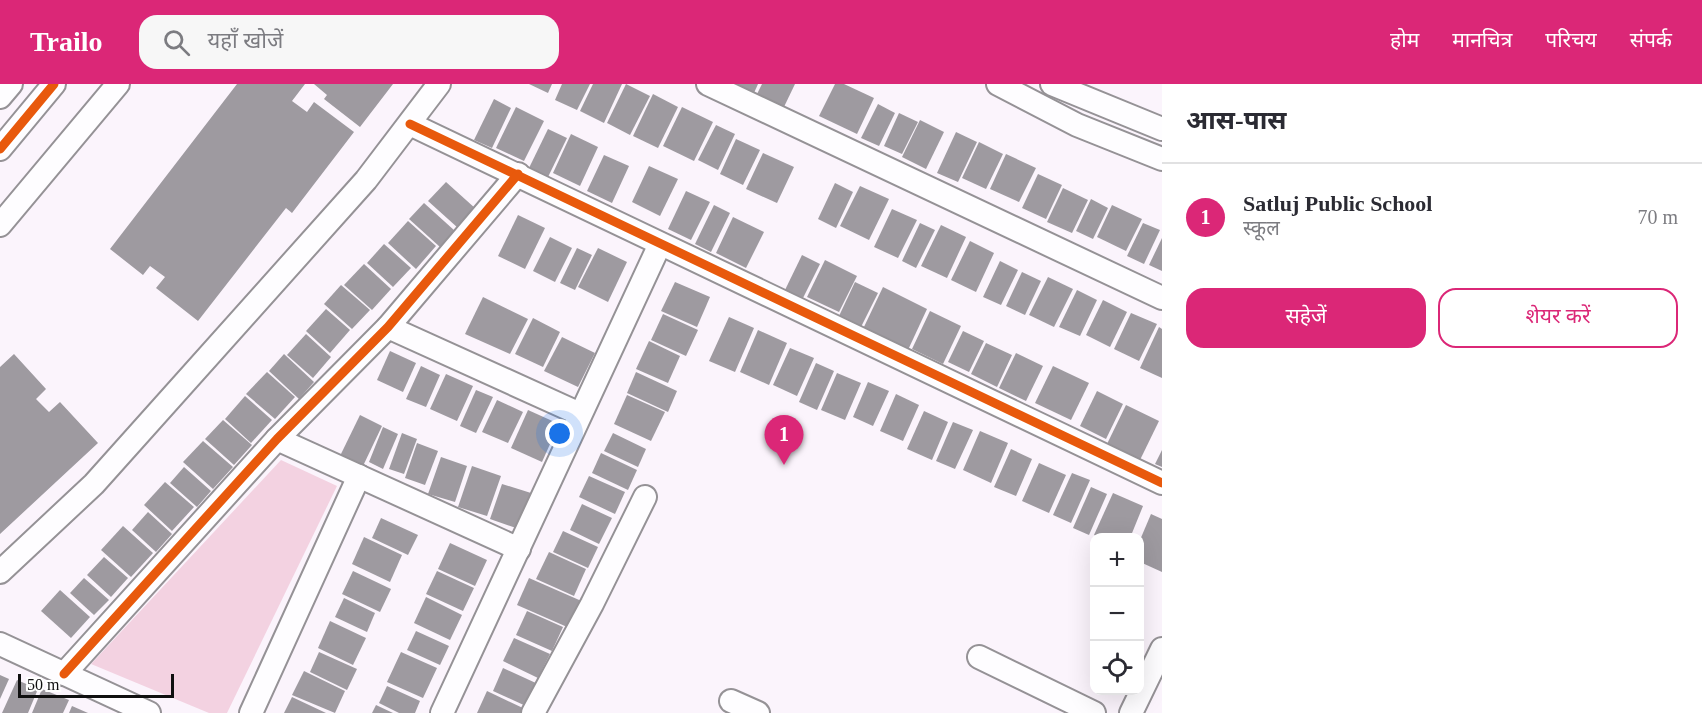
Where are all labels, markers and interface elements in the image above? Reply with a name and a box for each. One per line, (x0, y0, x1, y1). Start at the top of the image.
search box (139, 15, 559, 69)
text: Trailo (30, 26, 103, 57)
icon: search (160, 26, 193, 59)
text: यहाँ खोजें (208, 28, 283, 53)
text: होम (1390, 28, 1419, 52)
text: मानचित्र (1452, 28, 1512, 52)
text: परिचय (1545, 28, 1597, 52)
text: संपर्क (1630, 28, 1672, 52)
text: आस-पास (1186, 106, 1286, 135)
text: Satluj Public School (1243, 191, 1432, 216)
text: 1 (1201, 206, 1211, 228)
text: 70 m (1637, 206, 1678, 228)
text: स्कूल (1243, 217, 1280, 239)
button: सहेजें (1186, 288, 1426, 348)
button: शेयर करें (1438, 288, 1678, 348)
pin: 1 (764, 416, 804, 465)
your location (545, 419, 574, 448)
map controls (1090, 533, 1144, 695)
button: + (1090, 533, 1144, 587)
button: − (1090, 587, 1144, 641)
button: locate (1090, 641, 1144, 695)
scale bar (18, 671, 174, 698)
text: 50 m (27, 676, 59, 693)

